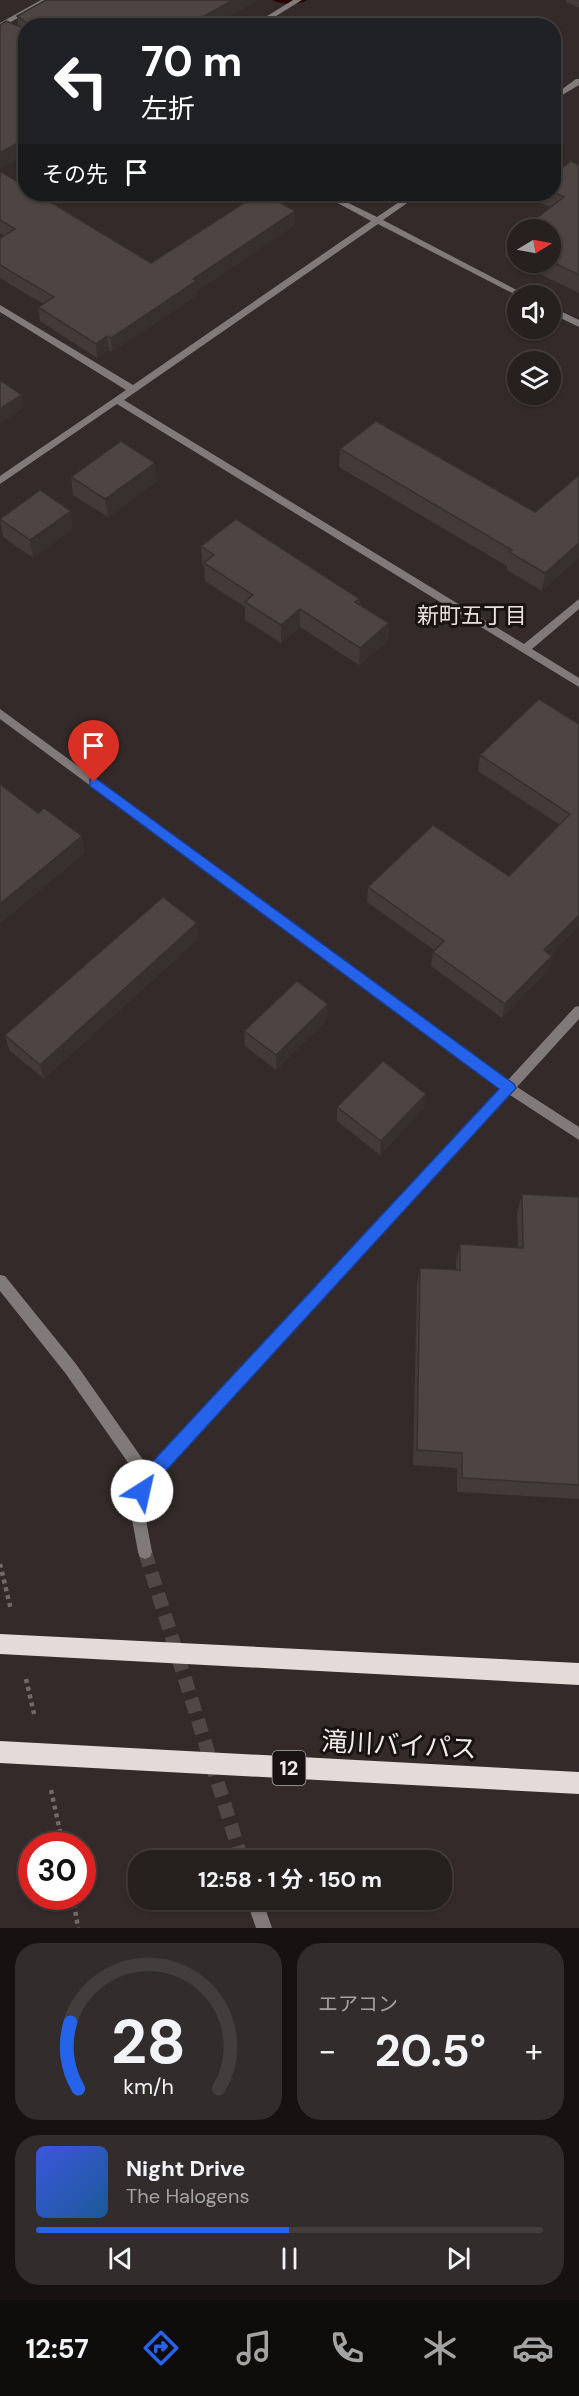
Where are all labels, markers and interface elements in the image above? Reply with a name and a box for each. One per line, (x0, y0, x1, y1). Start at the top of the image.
text: 70 m (141, 34, 242, 89)
icon: left (42, 42, 120, 120)
text: 左折 (141, 91, 195, 126)
icon: arrive (120, 156, 153, 189)
text: その先 (42, 160, 108, 189)
north arrow (507, 219, 561, 273)
map controls (507, 219, 561, 405)
button: sound (507, 285, 561, 339)
button: layers (507, 351, 561, 405)
district label: 新町五丁目 (417, 601, 527, 630)
pin (68, 720, 119, 782)
icon: arrive (77, 729, 110, 762)
position arrow (110, 1459, 174, 1523)
street label: 滝川バイパス (320, 1724, 478, 1766)
road number: 12 (272, 1751, 306, 1785)
speed limit sign: 30 (18, 1832, 96, 1910)
text: 12:58 · 1 分 · 150 m (198, 1865, 382, 1894)
text: エアコン (318, 1991, 398, 2017)
text: 28 (111, 2001, 186, 2082)
text: 20.5° (375, 2021, 486, 2080)
text: − (318, 2029, 336, 2072)
text: + (525, 2029, 543, 2072)
text: km/h (123, 2073, 174, 2101)
text: Night Drive (126, 2154, 245, 2183)
text: The Halogens (126, 2183, 249, 2209)
icon: previous (104, 2242, 137, 2275)
icon: pause (273, 2242, 306, 2275)
icon: next (442, 2242, 475, 2275)
icon: directions (140, 2327, 182, 2369)
icon: music (233, 2327, 275, 2369)
icon: phone (326, 2327, 368, 2369)
icon: climate (419, 2327, 461, 2369)
icon: car (512, 2327, 554, 2369)
text: 12:57 (25, 2331, 89, 2366)

